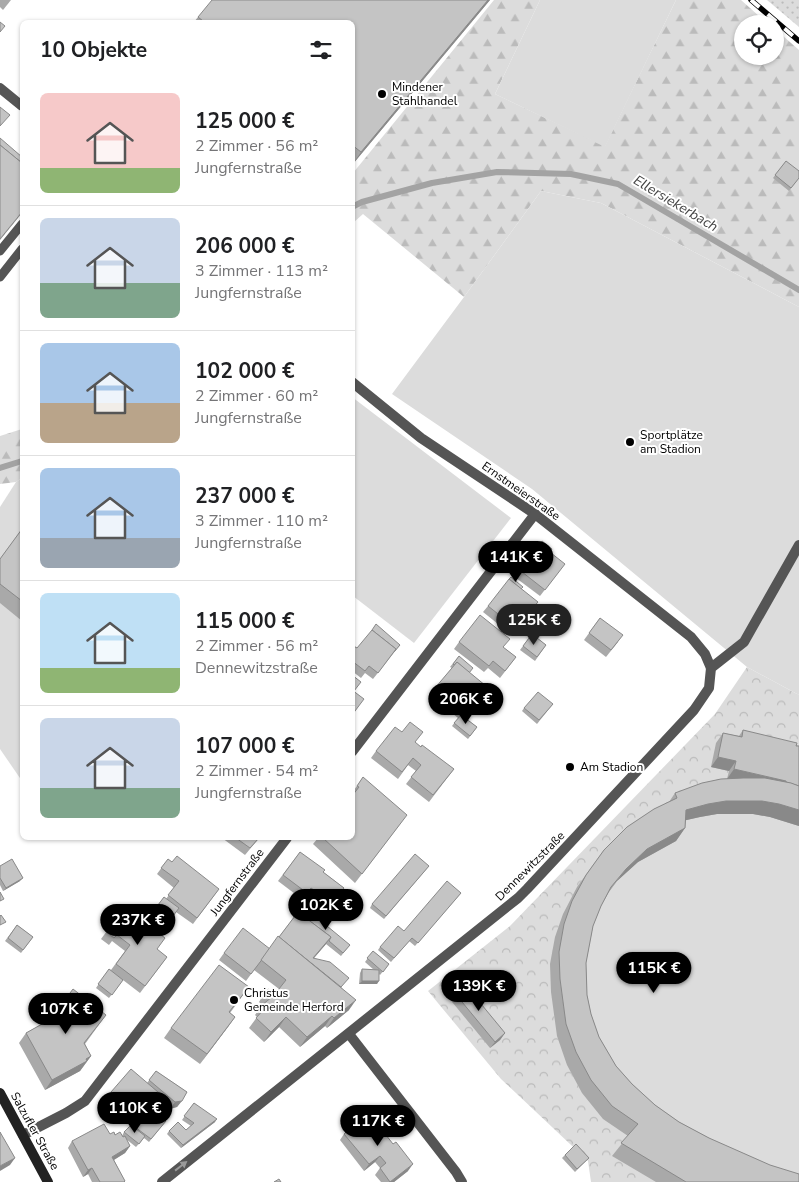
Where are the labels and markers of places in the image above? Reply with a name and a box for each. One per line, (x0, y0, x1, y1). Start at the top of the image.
place label: Mindener Stahlhandel (392, 79, 458, 109)
marker: Mindener Stahlhandel (376, 88, 388, 100)
place label: Sportplätze am Stadion (640, 427, 703, 457)
marker: Sportplätze am Stadion (624, 436, 636, 448)
pin: 141K € (475, 540, 557, 583)
pin: 125K € (493, 604, 575, 646)
pin: 206K € (425, 682, 507, 725)
place label: Am Stadion (580, 759, 643, 775)
marker: Am Stadion (564, 761, 576, 773)
pin: 102K € (285, 888, 367, 931)
pin: 237K € (97, 904, 179, 946)
pin: 115K € (613, 952, 695, 994)
pin: 139K € (438, 970, 520, 1012)
place label: Christus Gemeinde Herford (244, 985, 344, 1015)
pin: 107K € (25, 992, 107, 1035)
marker: Christus Gemeinde Herford (228, 994, 240, 1006)
pin: 110K € (94, 1092, 176, 1134)
pin: 117K € (337, 1104, 419, 1147)

